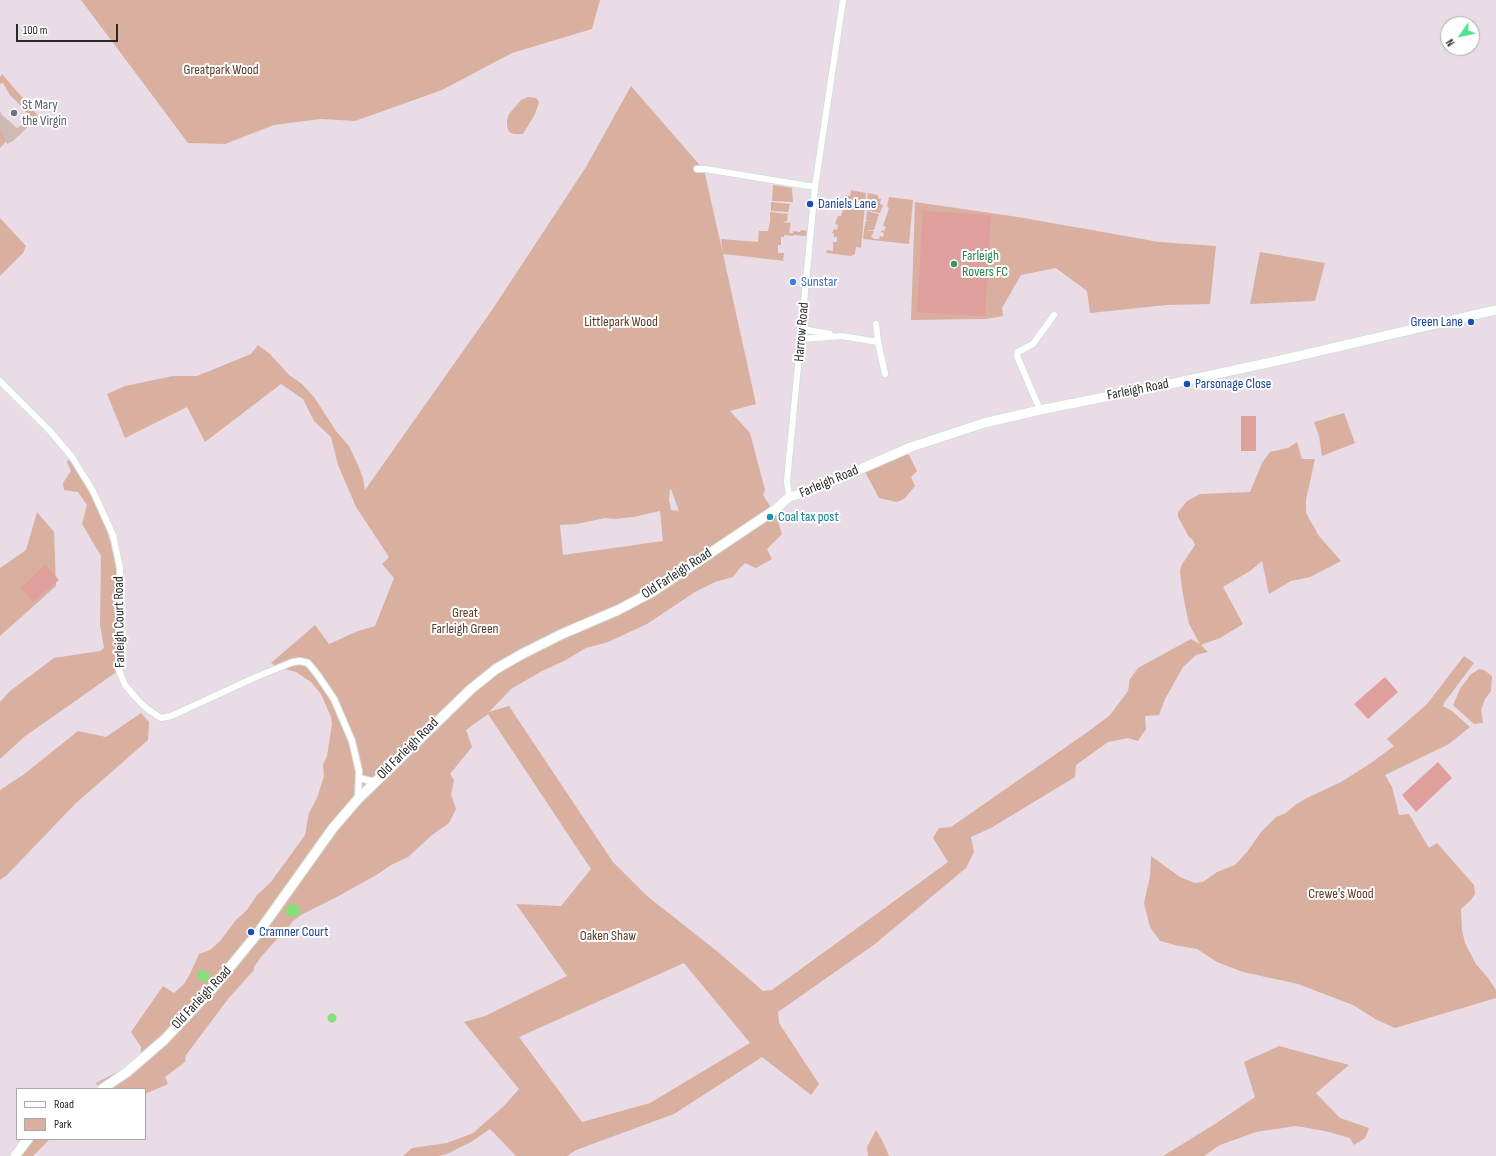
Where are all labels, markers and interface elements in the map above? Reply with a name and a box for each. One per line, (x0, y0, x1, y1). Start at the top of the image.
scale bar (18, 16, 120, 42)
north arrow (1440, 16, 1480, 56)
text: 100 m (23, 23, 48, 38)
text: N (1443, 36, 1457, 49)
park label: Greatpark Wood (183, 62, 259, 78)
place label: St Mary the Virgin (22, 97, 67, 130)
marker: St Mary the Virgin (9, 108, 19, 118)
place label: Daniels Lane (818, 196, 876, 212)
marker: Daniels Lane (805, 199, 815, 209)
place label: Farleigh Rovers FC (962, 248, 1008, 280)
marker: Farleigh Rovers FC (949, 259, 959, 269)
place label: Sunstar (801, 274, 837, 290)
marker: Sunstar (788, 277, 798, 287)
street label: Harrow Road (791, 302, 813, 362)
park label: Littlepark Wood (584, 314, 658, 330)
place label: Green Lane (1411, 314, 1463, 330)
marker: Green Lane (1466, 317, 1476, 327)
street label: Farleigh Road (1106, 376, 1170, 404)
place label: Parsonage Close (1195, 376, 1271, 392)
marker: Parsonage Close (1182, 379, 1192, 389)
street label: Farleigh Road (797, 462, 861, 502)
place label: Coal tax post (778, 509, 839, 525)
marker: Coal tax post (765, 512, 775, 522)
street label: Old Farleigh Road (639, 545, 715, 603)
street label: Farleigh Court Road (111, 576, 129, 668)
park label: Great Farleigh Green (431, 605, 499, 638)
street label: Old Farleigh Road (374, 715, 442, 783)
park label: Crewe's Wood (1308, 886, 1374, 902)
place label: Cramner Court (259, 924, 329, 940)
marker: Cramner Court (246, 927, 256, 937)
park label: Oaken Shaw (580, 928, 636, 944)
street label: Old Farleigh Road (169, 963, 235, 1033)
legend (16, 1088, 146, 1140)
text: Road (54, 1097, 74, 1112)
text: Park (54, 1117, 72, 1132)

